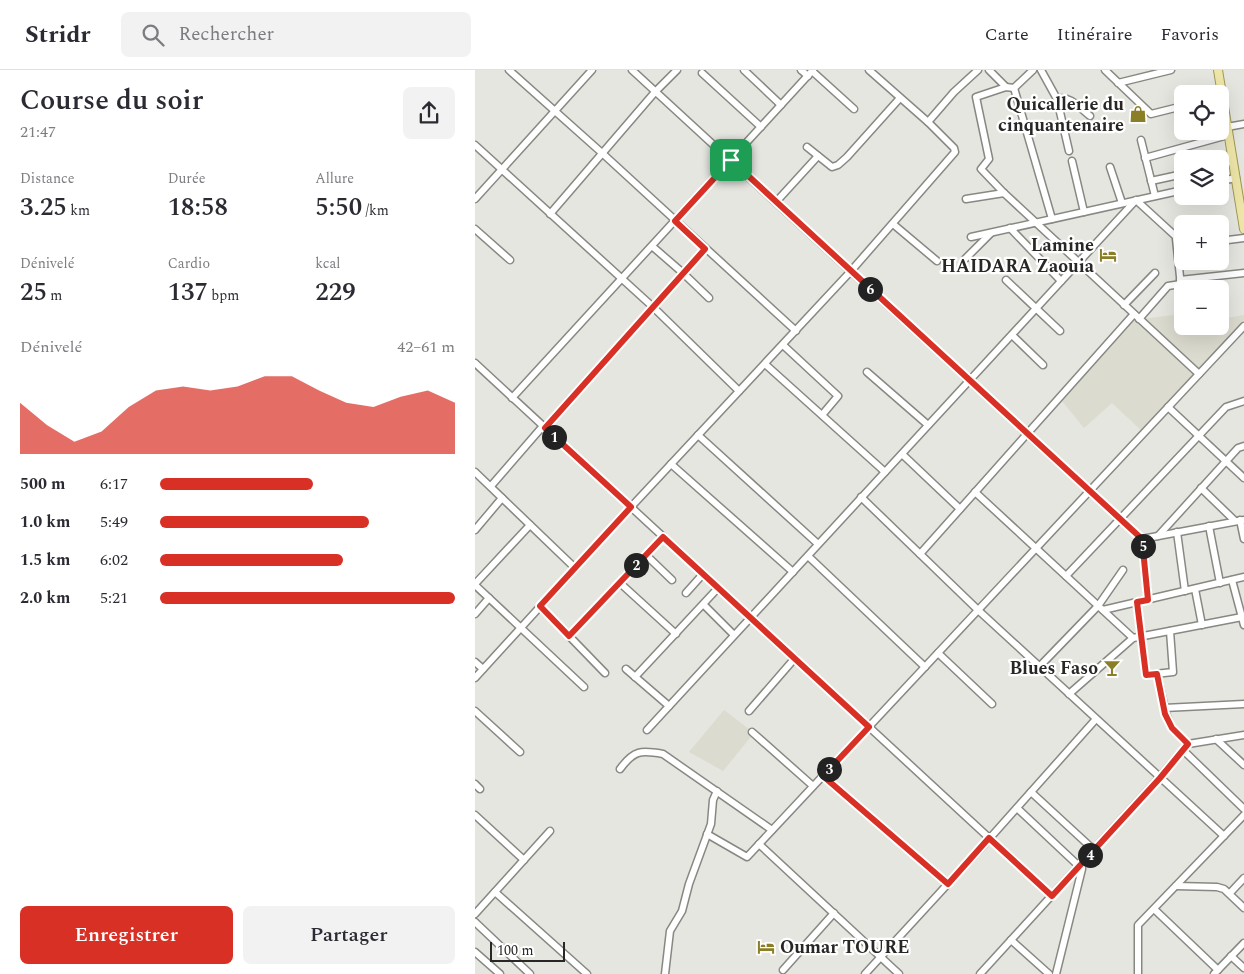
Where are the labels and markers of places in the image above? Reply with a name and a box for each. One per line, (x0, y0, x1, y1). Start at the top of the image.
place label: Quicallerie du cinquantenaire (998, 91, 1124, 139)
shop icon: Quicallerie du cinquantenaire (1128, 104, 1148, 124)
pin (710, 139, 752, 181)
place label: Lamine HAIDARA Zaouia (941, 232, 1095, 280)
hotel icon: Lamine HAIDARA Zaouia (1098, 245, 1118, 265)
pin: 6 (857, 276, 883, 302)
pin: 1 (541, 424, 567, 450)
pin: 5 (1131, 534, 1155, 558)
pin: 2 (623, 552, 649, 578)
place label: Blues Faso (1009, 655, 1098, 682)
bar icon: Blues Faso (1102, 658, 1122, 678)
pin: 3 (817, 756, 841, 782)
pin: 4 (1077, 842, 1103, 868)
place label: Oumar TOURE (780, 934, 910, 961)
hotel icon: Oumar TOURE (756, 937, 776, 957)

